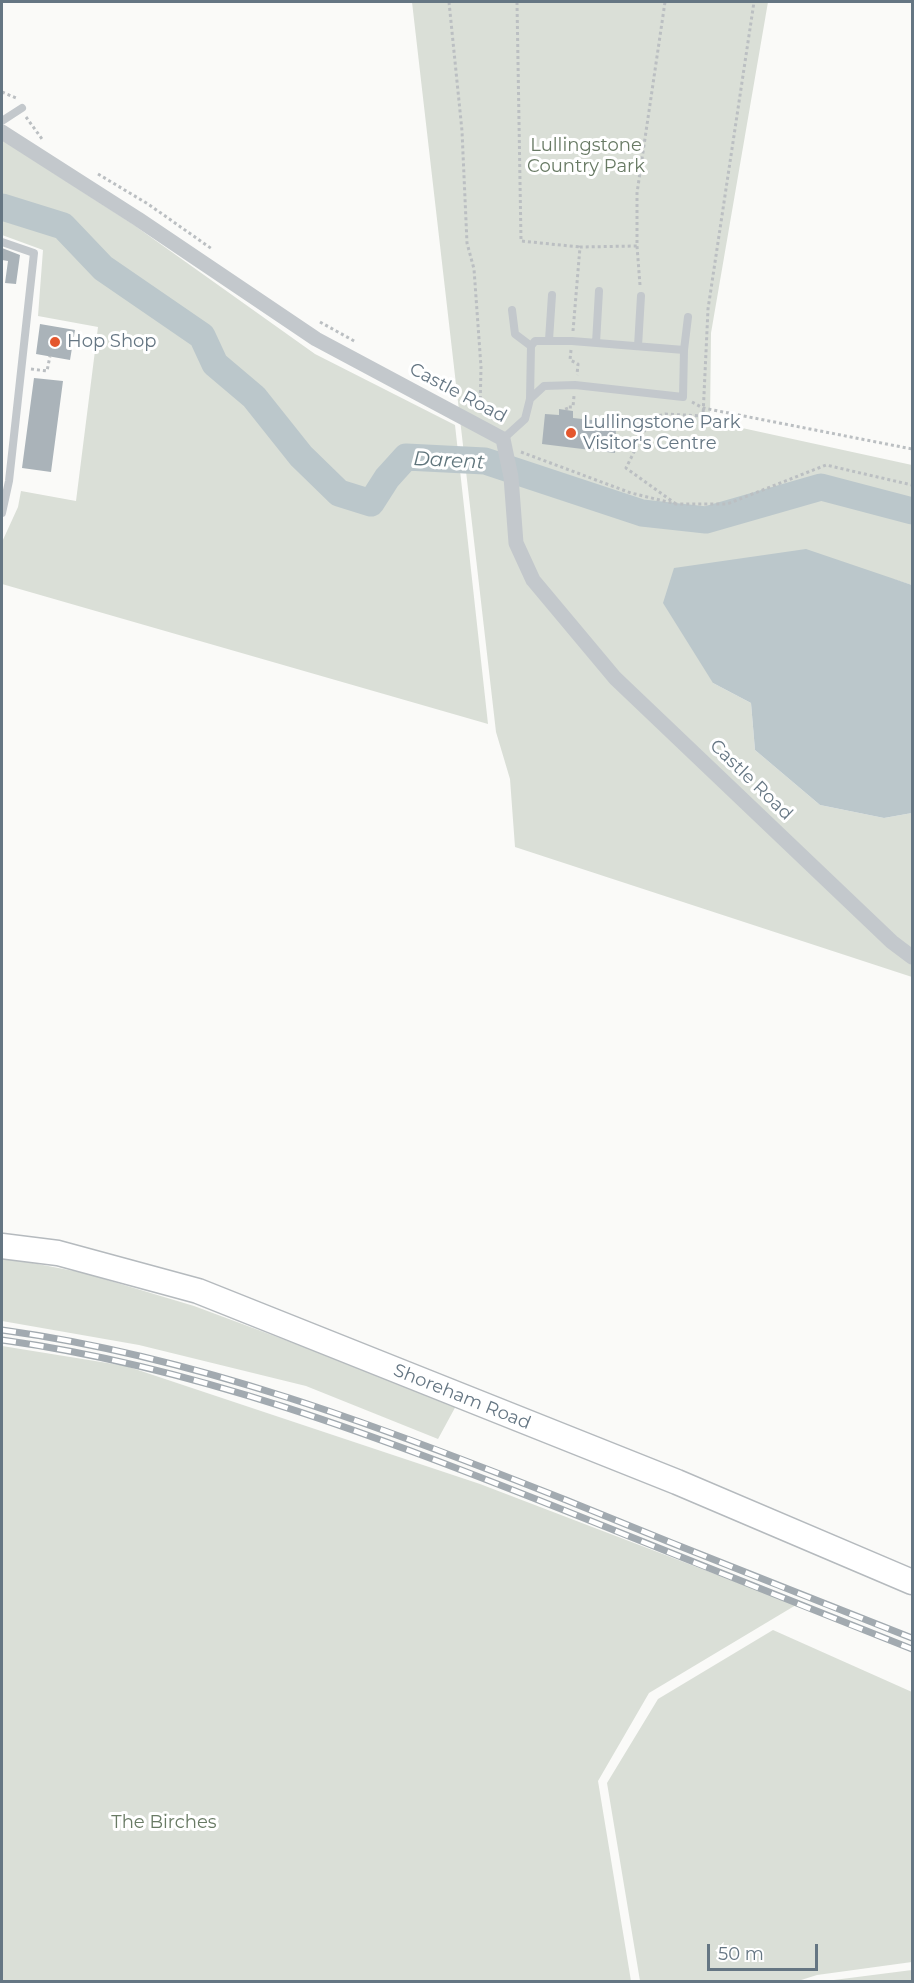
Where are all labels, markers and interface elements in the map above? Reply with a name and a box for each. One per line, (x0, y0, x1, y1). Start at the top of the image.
park label: Lullingstone Country Park (527, 135, 645, 178)
place label: Hop Shop (67, 331, 157, 353)
marker: Hop Shop (48, 335, 62, 349)
street label: Castle Road (406, 358, 510, 428)
place label: Lullingstone Park Visitor's Centre (583, 412, 740, 454)
marker: Lullingstone Park Visitor's Centre (564, 426, 578, 440)
water label: Darent (413, 447, 485, 475)
street label: Castle Road (705, 735, 797, 825)
street label: Shoreham Road (390, 1360, 534, 1434)
park label: The Birches (111, 1812, 217, 1834)
scale bar (710, 1932, 821, 1970)
text: 50 m (718, 1943, 764, 1965)

